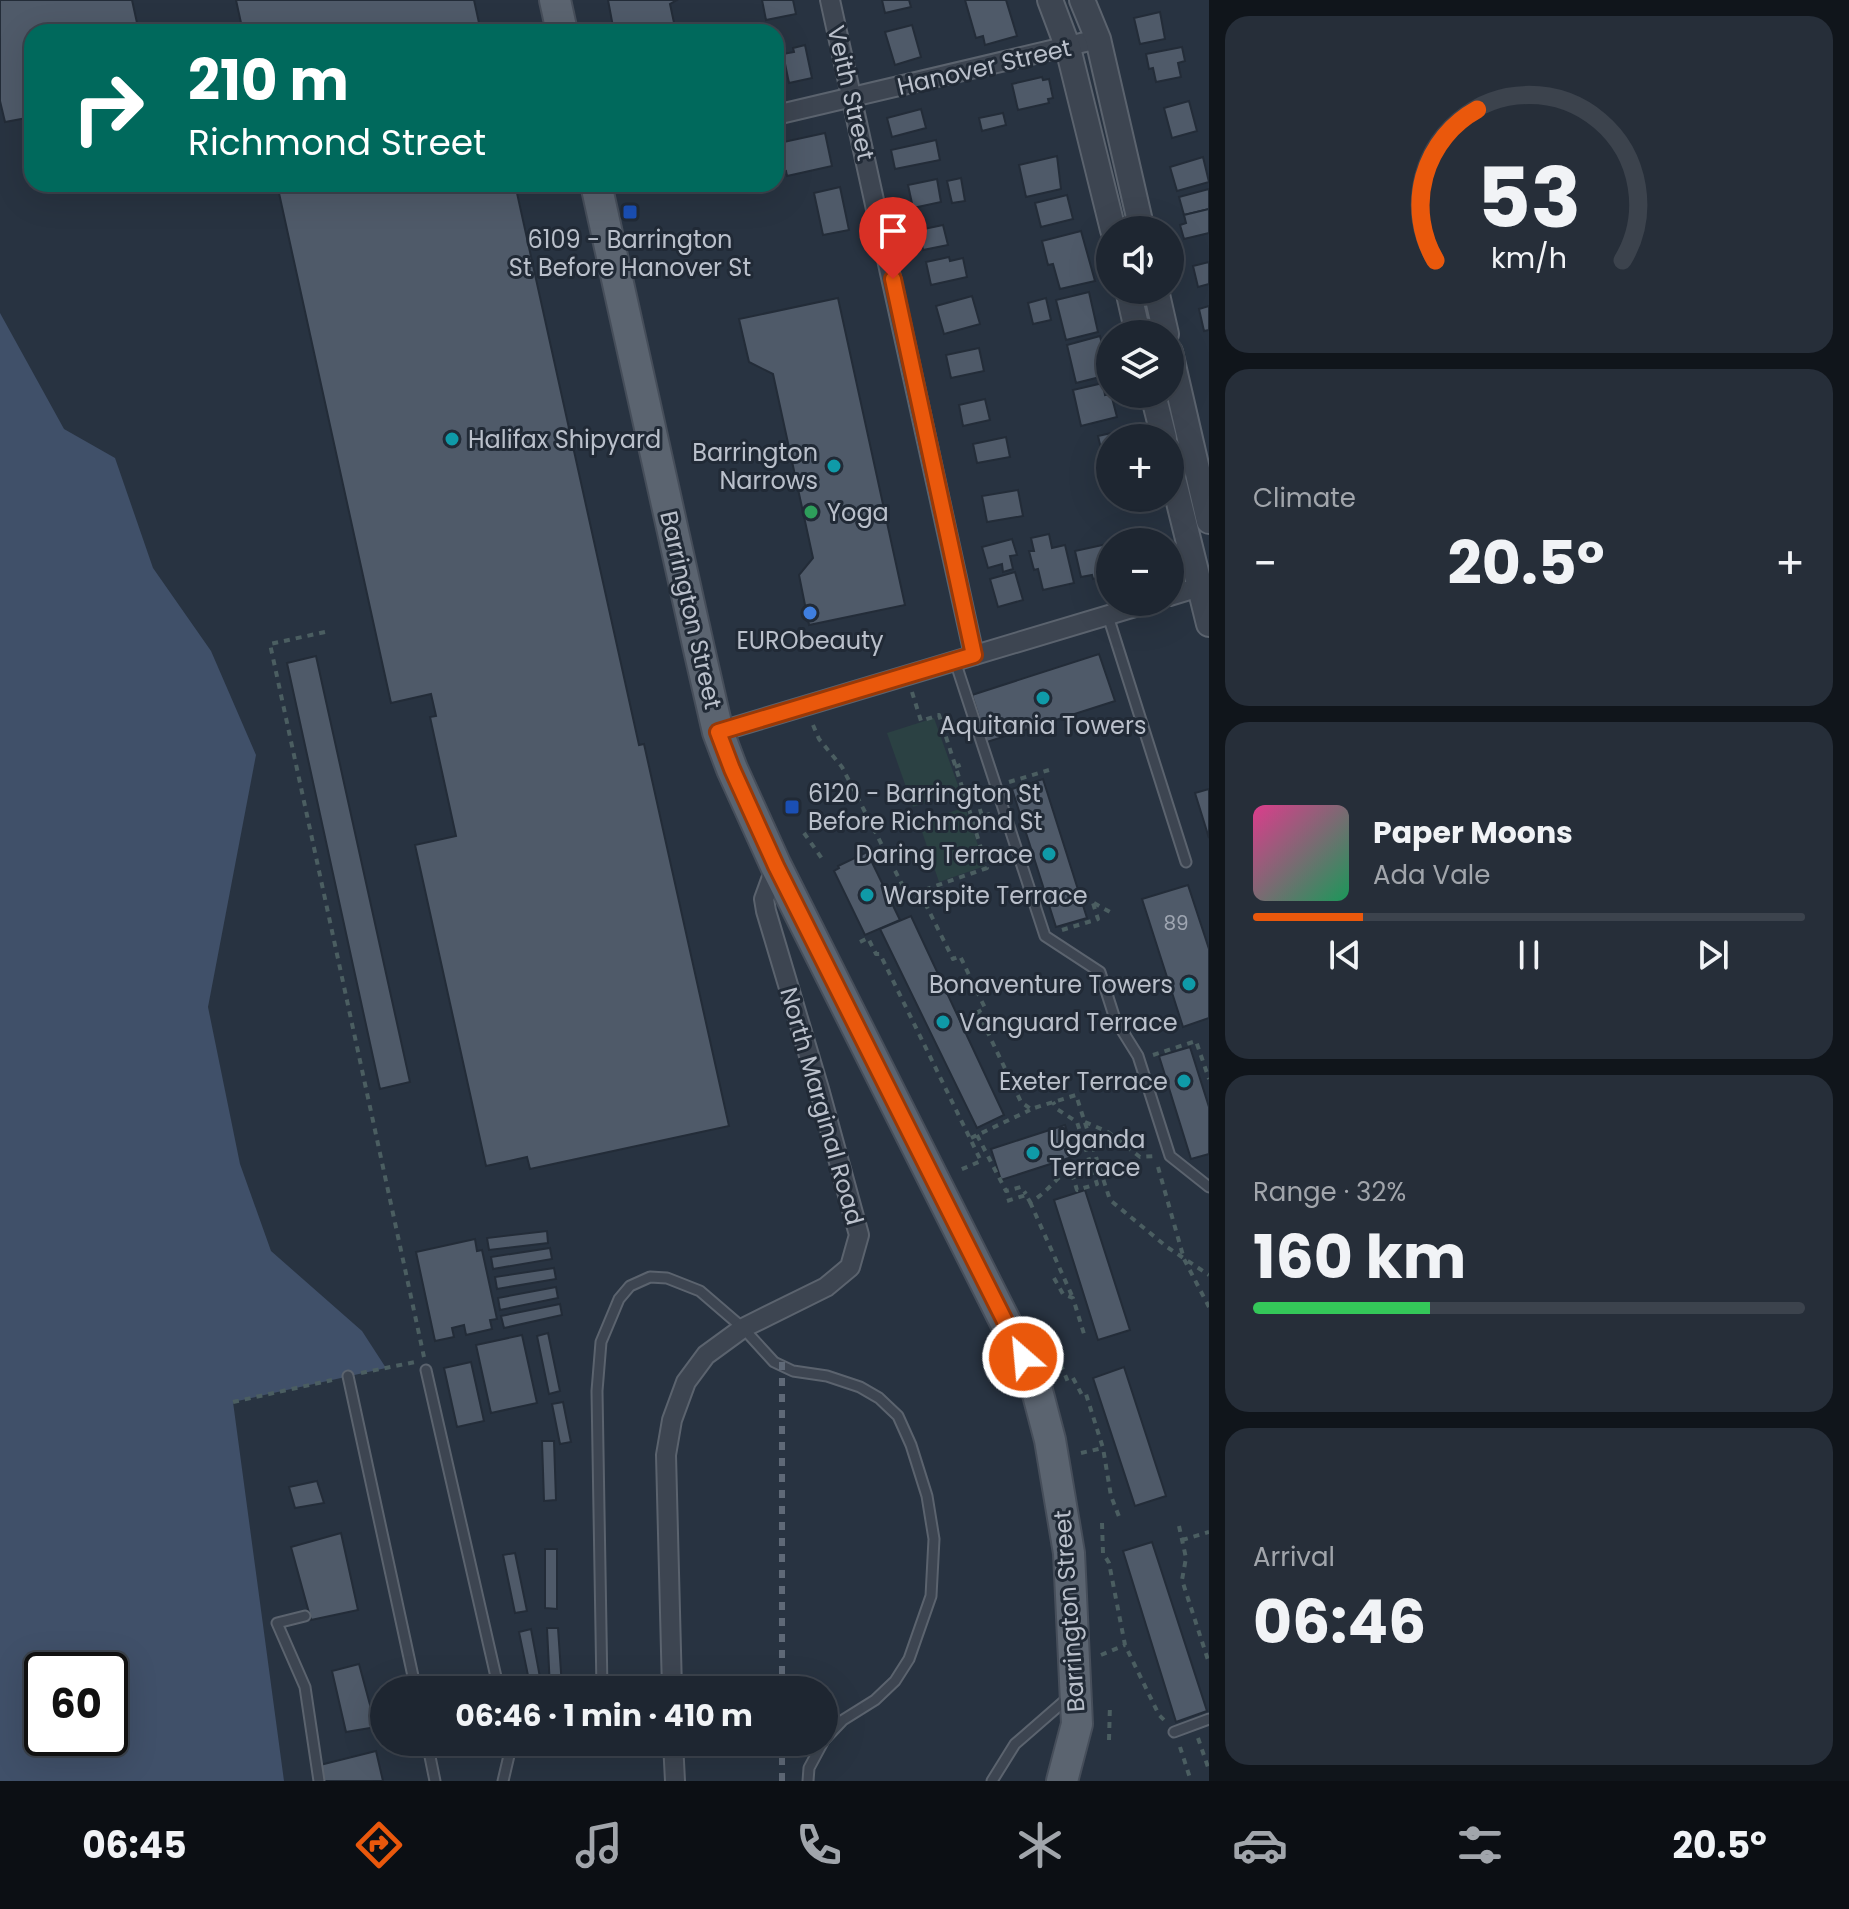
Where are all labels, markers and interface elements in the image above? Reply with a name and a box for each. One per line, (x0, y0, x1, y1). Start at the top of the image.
street label: Veith Street (819, 22, 883, 164)
street label: Hanover Street (894, 31, 1074, 103)
text: 210 m (188, 41, 349, 120)
icon: right (56, 56, 160, 160)
text: Richmond Street (188, 117, 486, 168)
text: 53 (1477, 139, 1581, 255)
pin (859, 197, 927, 279)
marker: 6109 - Barrington St Before Hanover St (621, 203, 639, 221)
icon: arrive (871, 209, 915, 253)
map controls (1096, 216, 1184, 616)
button: sound (1096, 216, 1184, 304)
place label: 6109 - Barrington St Before Hanover St (509, 223, 751, 284)
text: km/h (1491, 238, 1567, 278)
button: layers (1096, 320, 1184, 408)
place label: Halifax Shipyard (468, 423, 661, 456)
button: + (1096, 424, 1184, 512)
marker: Halifax Shipyard (443, 430, 461, 448)
place label: Barrington Narrows (692, 436, 818, 497)
marker: Barrington Narrows (825, 457, 843, 475)
text: Climate (1253, 480, 1356, 516)
place label: Yoga (827, 496, 889, 529)
marker: Yoga (802, 503, 820, 521)
street label: Barrington Street (652, 508, 730, 712)
text: 20.5° (1448, 521, 1605, 605)
button: − (1096, 528, 1184, 616)
text: − (1253, 533, 1277, 594)
text: + (1775, 533, 1805, 594)
marker: EURObeauty (801, 604, 819, 622)
place label: EURObeauty (737, 624, 884, 657)
marker: Aquitania Towers (1034, 689, 1052, 707)
place label: Aquitania Towers (940, 709, 1146, 742)
place label: 6120 - Barrington St Before Richmond St (808, 777, 1042, 838)
marker: 6120 - Barrington St Before Richmond St (783, 798, 801, 816)
text: Paper Moons (1373, 811, 1573, 854)
place label: Daring Terrace (856, 838, 1033, 871)
marker: Daring Terrace (1040, 845, 1058, 863)
text: Ada Vale (1373, 857, 1490, 893)
place label: Warspite Terrace (883, 879, 1088, 912)
marker: Warspite Terrace (858, 886, 876, 904)
house number: 89 (1163, 909, 1189, 937)
icon: previous (1323, 933, 1367, 977)
icon: pause (1507, 933, 1551, 977)
icon: next (1691, 933, 1735, 977)
place label: Bonaventure Towers (929, 968, 1173, 1001)
marker: Bonaventure Towers (1180, 975, 1198, 993)
street label: North Marginal Road (772, 983, 872, 1229)
place label: Vanguard Terrace (959, 1006, 1178, 1039)
marker: Vanguard Terrace (934, 1013, 952, 1031)
place label: Exeter Terrace (999, 1065, 1168, 1098)
marker: Exeter Terrace (1175, 1072, 1193, 1090)
place label: Uganda Terrace (1049, 1123, 1145, 1184)
marker: Uganda Terrace (1024, 1144, 1042, 1162)
text: Range · 32% (1253, 1174, 1406, 1210)
text: 160 km (1253, 1215, 1466, 1299)
position arrow (981, 1315, 1065, 1399)
street label: Barrington Street (1045, 1509, 1093, 1713)
text: Arrival (1253, 1539, 1335, 1575)
text: 06:46 (1253, 1580, 1426, 1664)
speed limit sign: 60 (24, 1652, 128, 1756)
text: 06:46 · 1 min · 410 m (455, 1694, 753, 1737)
icon: directions (351, 1817, 407, 1873)
icon: music (571, 1817, 627, 1873)
icon: phone (791, 1817, 847, 1873)
icon: climate (1012, 1817, 1068, 1873)
icon: car (1232, 1817, 1288, 1873)
icon: filters (1452, 1817, 1508, 1873)
text: 06:45 (82, 1820, 187, 1871)
text: 20.5° (1673, 1820, 1767, 1871)

